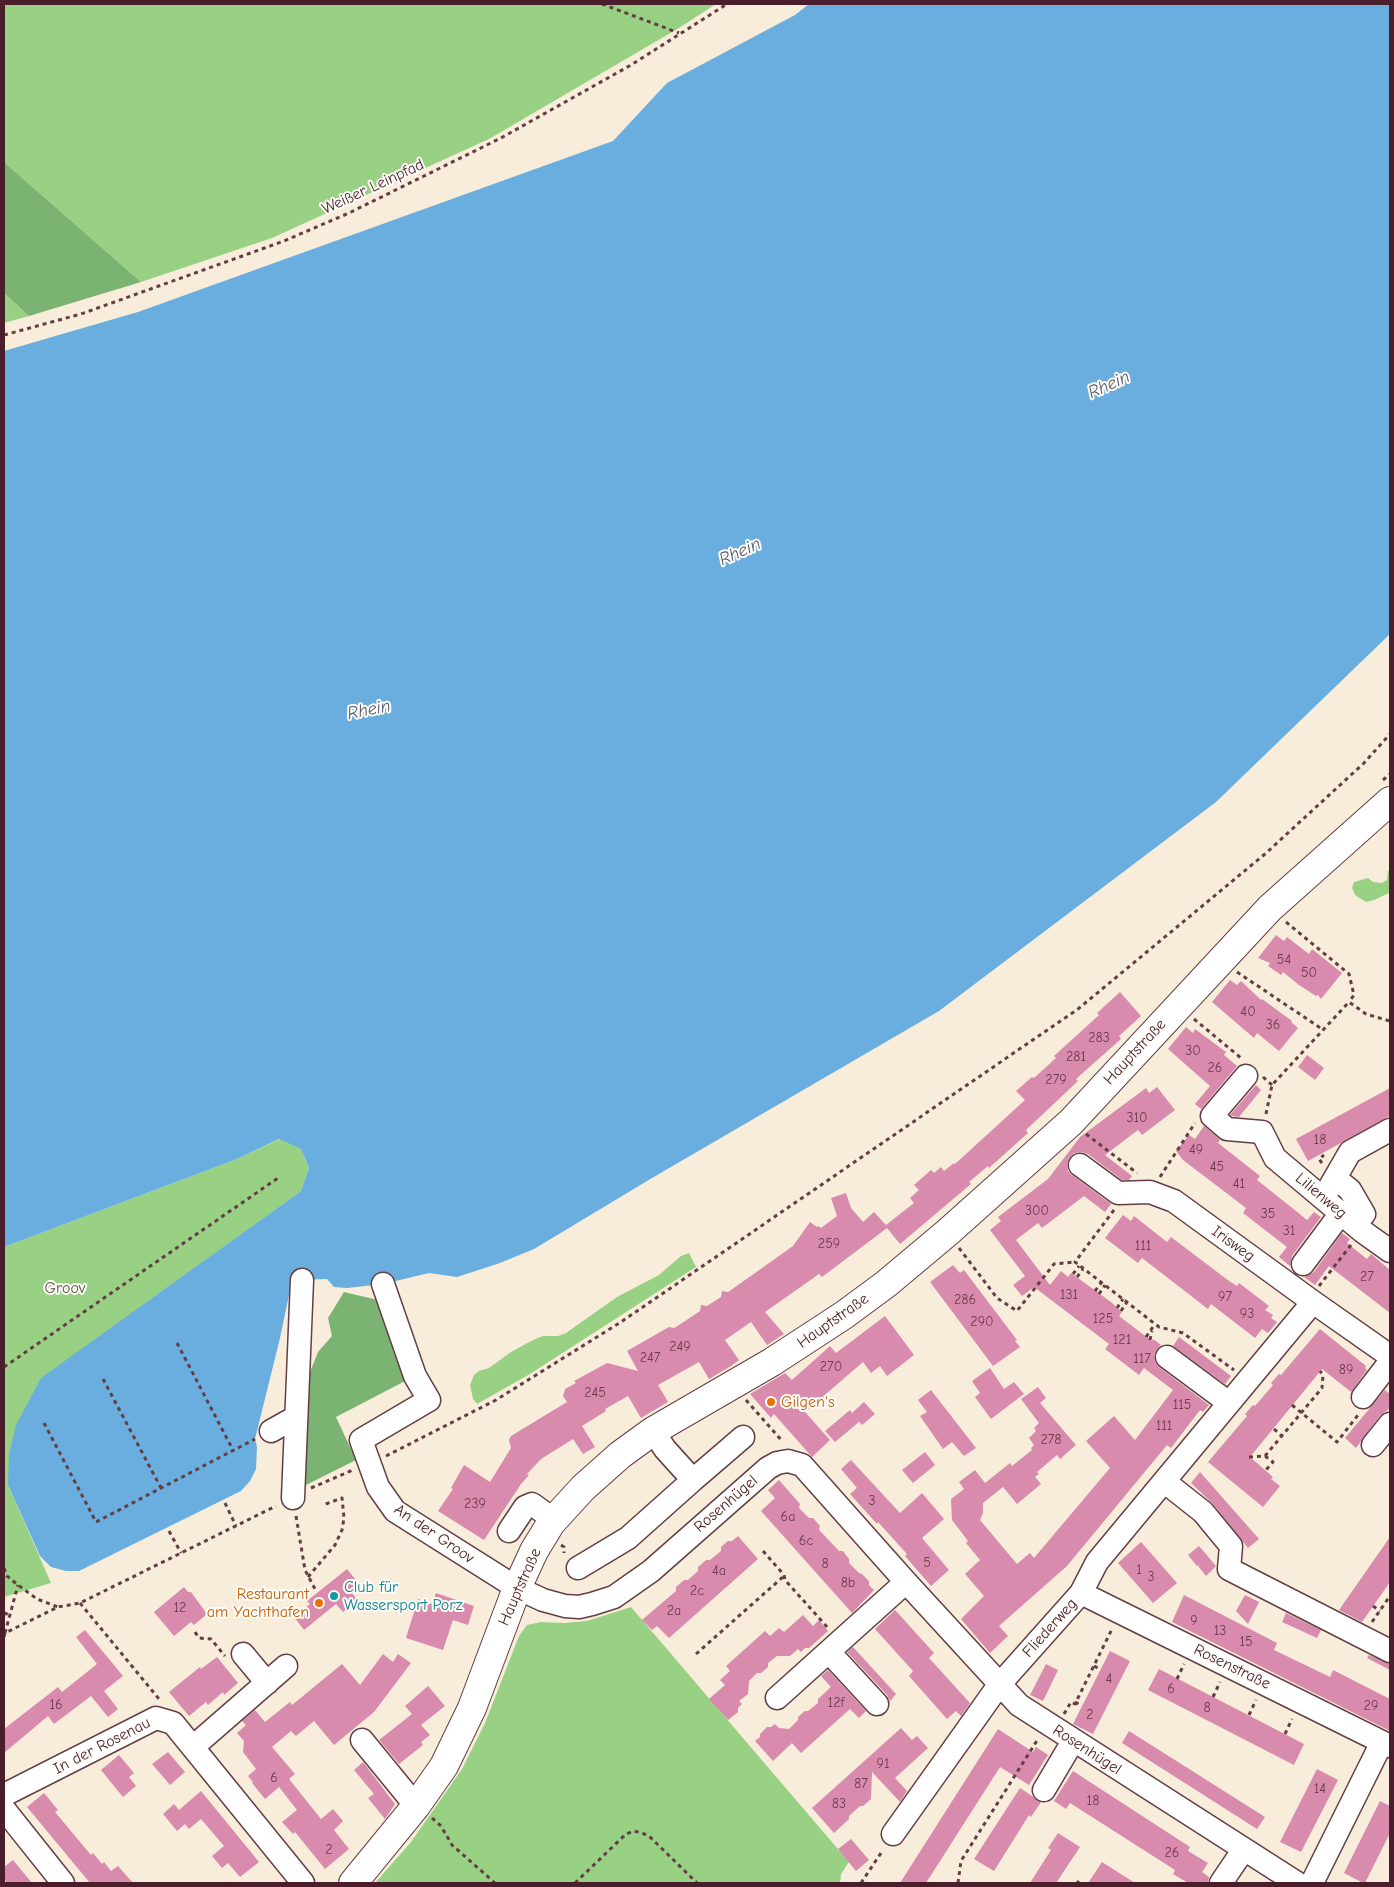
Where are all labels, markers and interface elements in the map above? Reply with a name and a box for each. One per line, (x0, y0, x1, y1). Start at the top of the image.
street label: Weißer Leinpfad (319, 155, 427, 219)
water label: Rhein (1085, 366, 1133, 404)
water label: Rhein (716, 533, 764, 571)
water label: Rhein (346, 695, 392, 725)
house number: 54 (1277, 952, 1291, 968)
house number: 50 (1301, 965, 1317, 981)
house number: 40 (1240, 1004, 1256, 1020)
street label: Hauptstraße (1100, 1015, 1170, 1089)
house number: 36 (1266, 1017, 1280, 1033)
house number: 283 (1088, 1030, 1110, 1046)
house number: 30 (1185, 1043, 1201, 1059)
house number: 281 (1066, 1049, 1086, 1065)
house number: 26 (1208, 1060, 1222, 1076)
house number: 279 (1045, 1072, 1067, 1088)
house number: 310 (1126, 1110, 1148, 1126)
house number: 18 (1314, 1132, 1326, 1148)
house number: 49 (1189, 1142, 1203, 1158)
house number: 45 (1210, 1159, 1224, 1175)
street label: Lilienweg (1291, 1169, 1351, 1223)
house number: 41 (1233, 1176, 1245, 1192)
house number: 300 (1025, 1203, 1049, 1219)
house number: 35 (1261, 1206, 1275, 1222)
street label: Irisweg (1208, 1222, 1258, 1266)
house number: 31 (1283, 1223, 1295, 1239)
house number: 259 (818, 1236, 840, 1252)
house number: 111 (1135, 1238, 1151, 1254)
house number: 27 (1360, 1269, 1374, 1285)
park label: Groov (45, 1278, 85, 1298)
house number: 131 (1060, 1287, 1078, 1303)
street label: Hauptstraße (794, 1289, 872, 1353)
house number: 97 (1218, 1289, 1232, 1305)
house number: 286 (954, 1292, 976, 1308)
house number: 93 (1240, 1306, 1254, 1322)
house number: 125 (1093, 1311, 1113, 1327)
house number: 290 (970, 1314, 994, 1330)
house number: 121 (1113, 1332, 1131, 1348)
house number: 249 (669, 1339, 691, 1355)
house number: 247 (640, 1350, 660, 1366)
house number: 117 (1133, 1351, 1151, 1367)
house number: 270 (820, 1359, 842, 1375)
house number: 89 (1339, 1362, 1353, 1378)
house number: 245 (584, 1385, 606, 1401)
place label: Gilgen's (781, 1392, 835, 1412)
marker: Gilgen's (765, 1396, 777, 1408)
house number: 115 (1173, 1397, 1191, 1413)
house number: 111 (1156, 1418, 1172, 1434)
house number: 278 (1040, 1432, 1062, 1448)
street label: Rosenhügel (690, 1471, 762, 1537)
house number: 3 (868, 1493, 876, 1509)
house number: 239 (464, 1496, 486, 1512)
street label: An der Groov (390, 1500, 478, 1568)
house number: 6a (781, 1509, 795, 1525)
house number: 6c (799, 1533, 813, 1549)
street label: Hauptstraße (494, 1545, 546, 1629)
house number: 5 (923, 1555, 931, 1571)
house number: 8 (821, 1556, 829, 1572)
house number: 1 (1136, 1562, 1142, 1578)
house number: 4a (712, 1563, 726, 1579)
house number: 3 (1147, 1569, 1155, 1585)
house number: 8b (841, 1575, 855, 1591)
place label: Club für Wassersport Porz (344, 1577, 463, 1615)
house number: 2c (690, 1583, 704, 1599)
place label: Restaurant am Yachthafen (207, 1584, 309, 1622)
marker: Club für Wassersport Porz (328, 1590, 340, 1602)
street label: Fliederweg (1018, 1594, 1082, 1662)
marker: Restaurant am Yachthafen (313, 1597, 325, 1609)
house number: 12 (174, 1600, 186, 1616)
house number: 2a (667, 1603, 681, 1619)
house number: 9 (1190, 1613, 1198, 1629)
house number: 13 (1214, 1623, 1226, 1639)
house number: 15 (1239, 1634, 1253, 1650)
street label: Rosenstraße (1190, 1640, 1274, 1694)
house number: 4 (1106, 1671, 1112, 1687)
house number: 6 (1167, 1681, 1175, 1697)
house number: 12f (828, 1695, 844, 1711)
house number: 16 (49, 1697, 63, 1713)
house number: 29 (1364, 1698, 1378, 1714)
house number: 8 (1203, 1700, 1211, 1716)
house number: 2 (1086, 1707, 1094, 1723)
street label: In der Rosenau (50, 1713, 154, 1779)
street label: Rosenhügel (1049, 1721, 1125, 1779)
house number: 91 (877, 1756, 889, 1772)
house number: 6 (270, 1770, 278, 1786)
house number: 87 (854, 1776, 868, 1792)
house number: 14 (1314, 1781, 1326, 1797)
house number: 18 (1087, 1793, 1099, 1809)
house number: 83 (832, 1796, 846, 1812)
house number: 2 (325, 1842, 333, 1858)
house number: 26 (1165, 1845, 1179, 1861)

